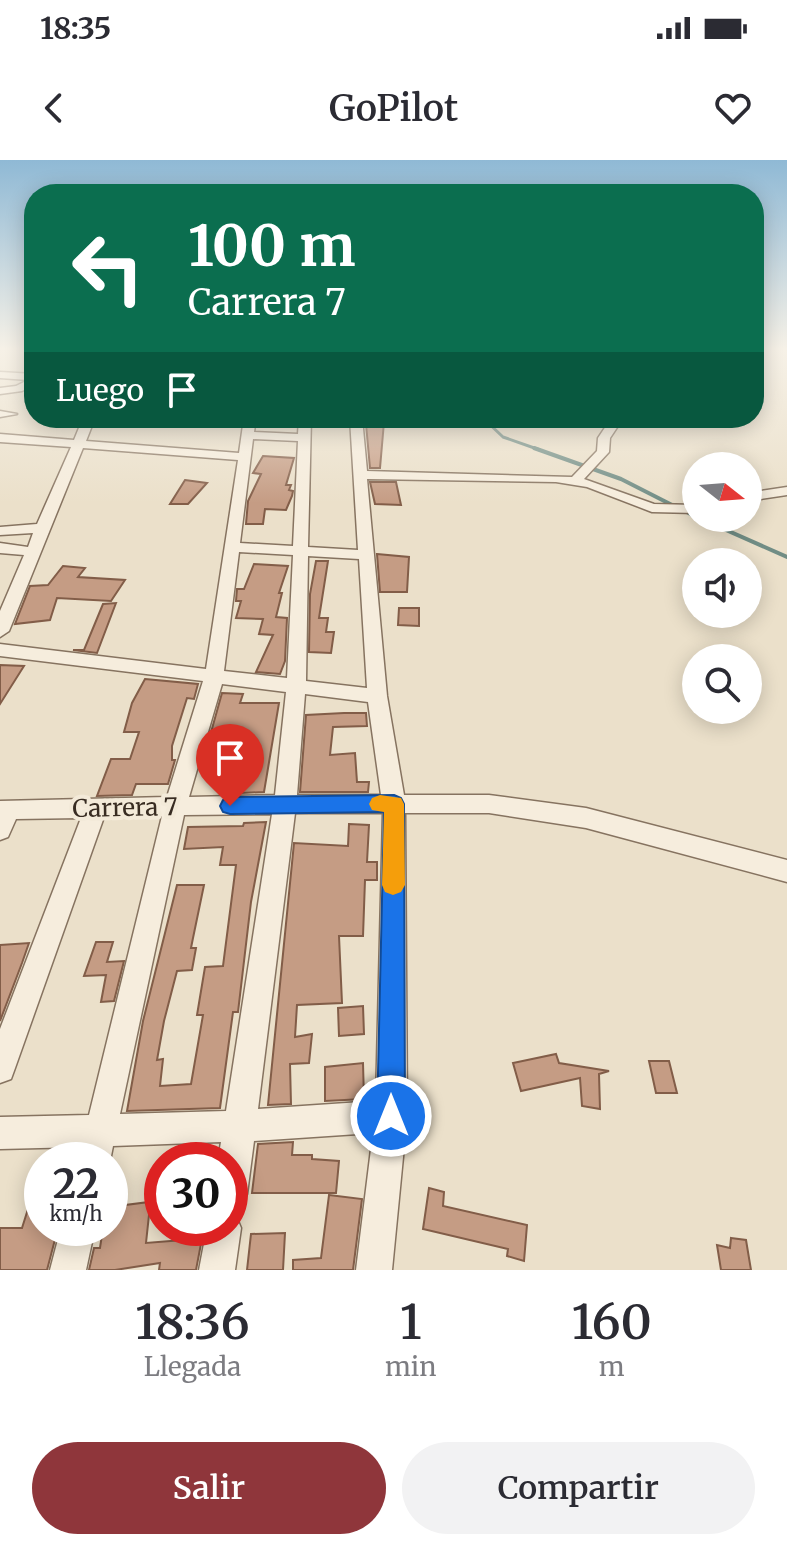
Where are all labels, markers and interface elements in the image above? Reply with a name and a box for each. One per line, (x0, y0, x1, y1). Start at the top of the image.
text: 18:35 (40, 9, 111, 47)
icon: back (32, 86, 76, 130)
text: GoPilot (329, 86, 458, 131)
icon: heart (711, 86, 755, 130)
text: 100 m (188, 211, 356, 281)
icon: left (56, 216, 160, 320)
text: Carrera 7 (188, 280, 346, 325)
icon: arrive (160, 368, 204, 412)
text: Luego (56, 371, 144, 409)
north arrow (682, 452, 762, 532)
map controls (682, 452, 762, 724)
button: sound (682, 548, 762, 628)
button: search (682, 644, 762, 724)
pin (196, 724, 264, 806)
icon: arrive (208, 736, 252, 780)
street label: Carrera 7 (72, 791, 178, 824)
position arrow (349, 1074, 433, 1158)
speed limit sign: 30 (144, 1142, 248, 1246)
text: 22 (53, 1159, 99, 1209)
text: km/h (50, 1201, 102, 1226)
text: 18:36 (135, 1292, 250, 1352)
text: 1 (400, 1292, 422, 1352)
text: 160 (572, 1292, 652, 1352)
text: Llegada (144, 1350, 241, 1383)
text: min (385, 1350, 436, 1383)
text: m (599, 1350, 625, 1383)
button: Salir (32, 1442, 386, 1534)
button: Compartir (402, 1442, 755, 1534)

